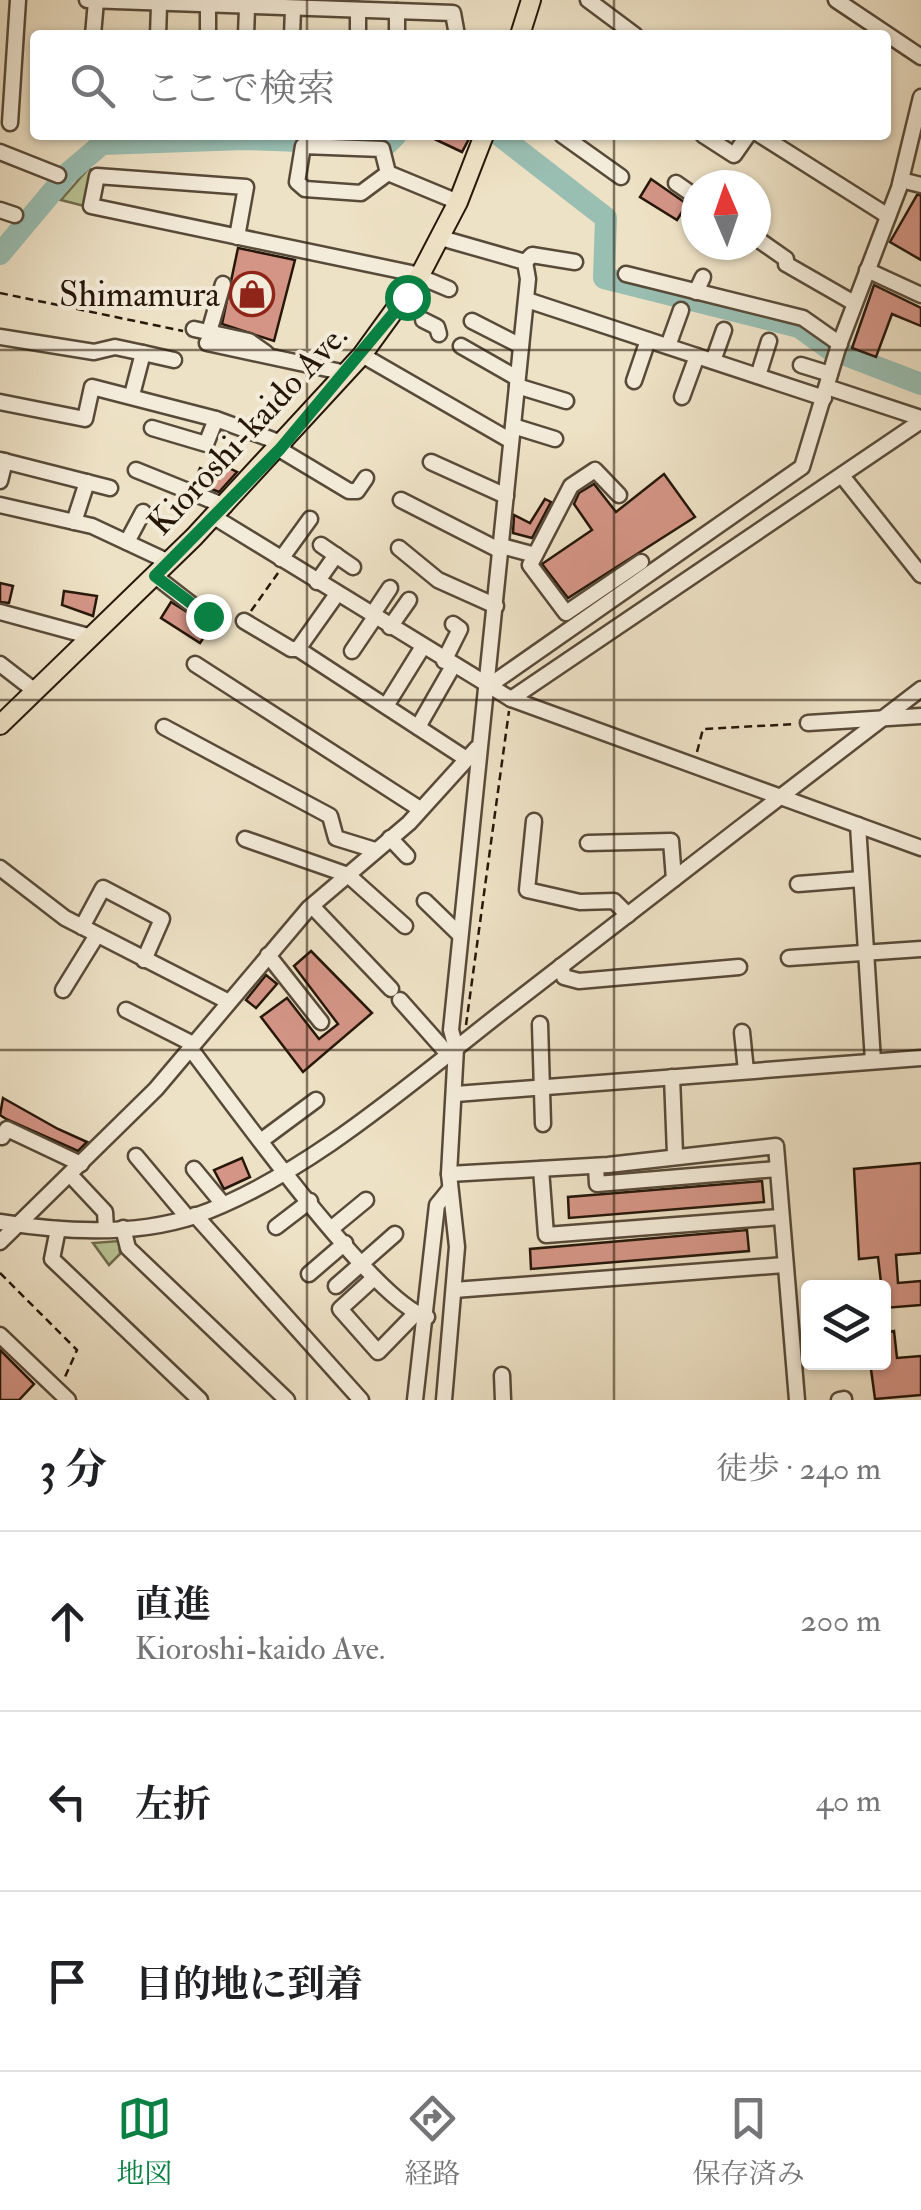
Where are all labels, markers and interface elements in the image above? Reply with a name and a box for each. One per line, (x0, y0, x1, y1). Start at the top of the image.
search box (30, 30, 891, 140)
icon: search (65, 58, 120, 113)
text: ここで検索 (145, 65, 335, 113)
north arrow (681, 170, 771, 260)
shop icon: Shimamura (229, 271, 275, 317)
place label: Shimamura (59, 273, 221, 317)
route start (385, 275, 431, 321)
street label: Kioroshi-kaido Ave. (138, 315, 357, 545)
route end (186, 594, 232, 640)
map controls (801, 1280, 891, 1370)
button: layers (801, 1280, 891, 1370)
text: 3 分 (40, 1444, 107, 1496)
text: 徒歩 · 240 m (716, 1449, 881, 1489)
text: 直進 (135, 1581, 211, 1629)
icon: ahead (40, 1594, 95, 1649)
text: 200 m (800, 1601, 881, 1641)
text: Kioroshi-kaido Ave. (135, 1629, 385, 1669)
icon: left (40, 1774, 95, 1829)
text: 左折 (135, 1781, 211, 1829)
text: 40 m (816, 1781, 881, 1821)
icon: arrive (40, 1954, 95, 2009)
text: 目的地に到着 (135, 1961, 363, 2009)
tab: 地図 (116, 2091, 172, 2192)
tab: 経路 (404, 2091, 461, 2192)
tab: 保存済み (693, 2091, 805, 2192)

